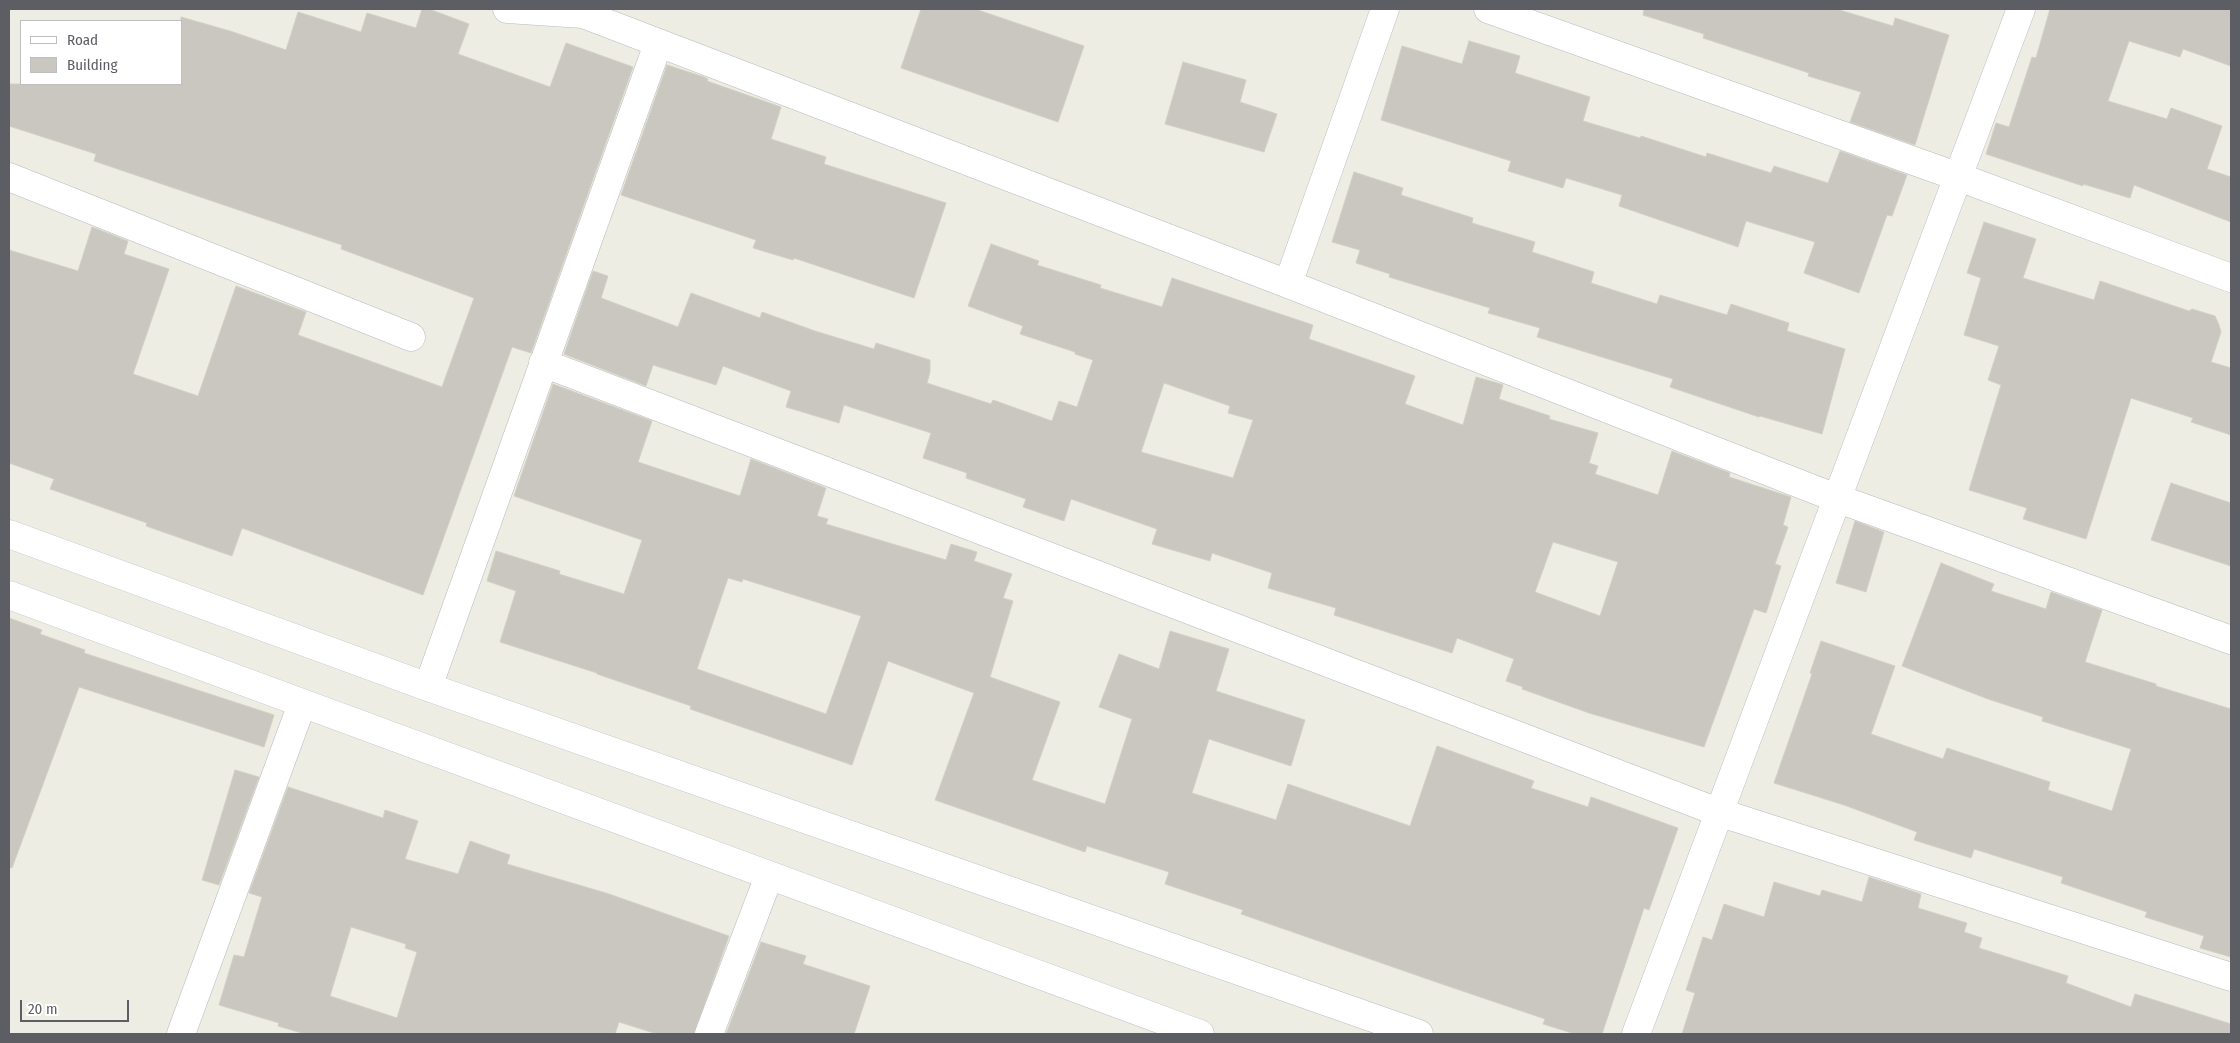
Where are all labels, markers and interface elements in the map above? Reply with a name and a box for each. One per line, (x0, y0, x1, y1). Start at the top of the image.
legend (20, 20, 182, 85)
text: Road (67, 31, 98, 49)
text: Building (67, 56, 118, 74)
scale bar (22, 990, 131, 1022)
text: 20 m (28, 1000, 58, 1018)

